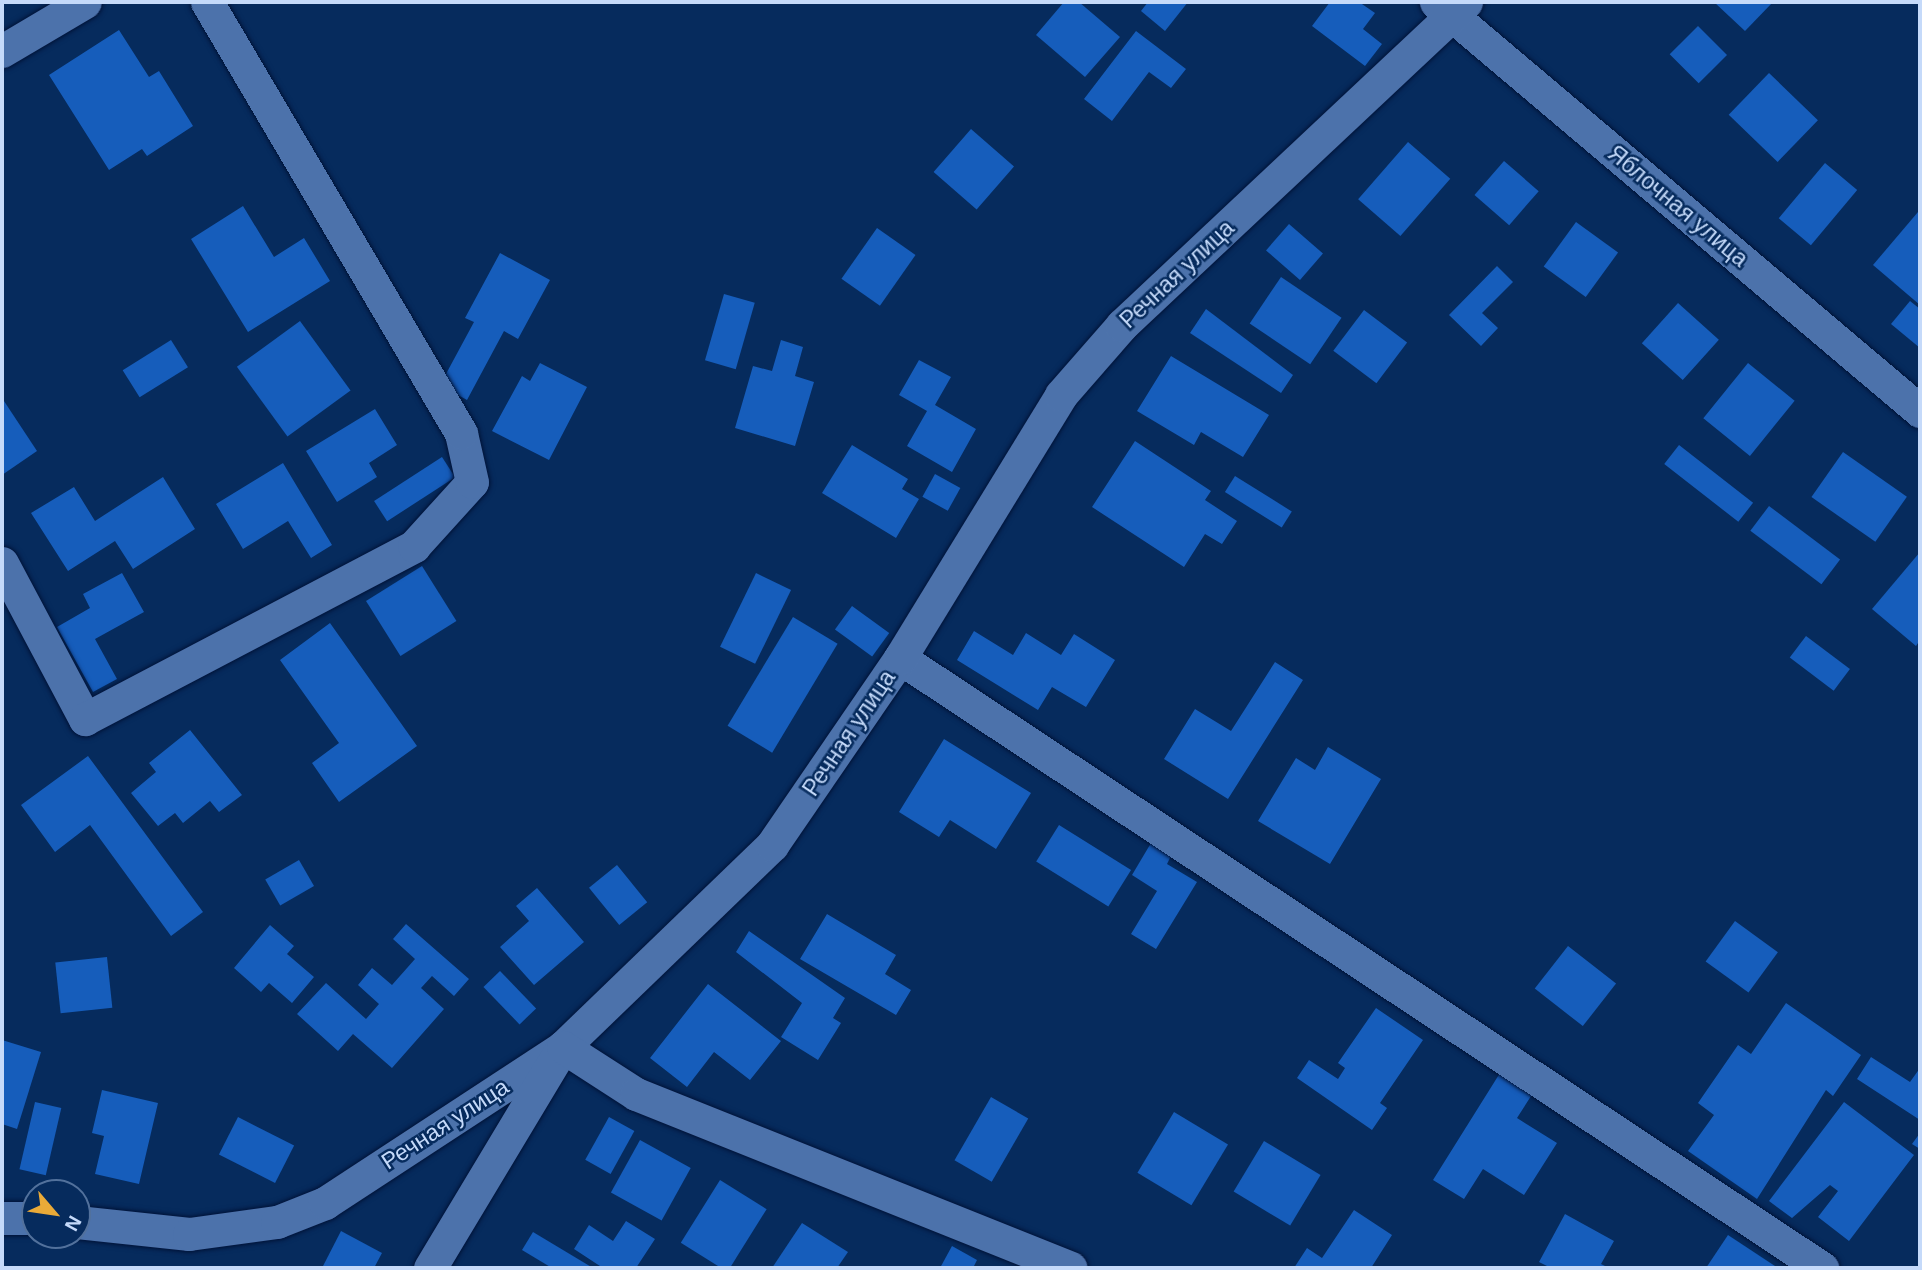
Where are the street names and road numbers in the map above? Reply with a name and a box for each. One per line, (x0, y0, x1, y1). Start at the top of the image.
street label: Яблочная улица (1602, 139, 1754, 273)
street label: Речная улица (1114, 214, 1240, 334)
street label: Речная улица (797, 665, 901, 801)
street label: Речная улица (376, 1073, 514, 1175)

